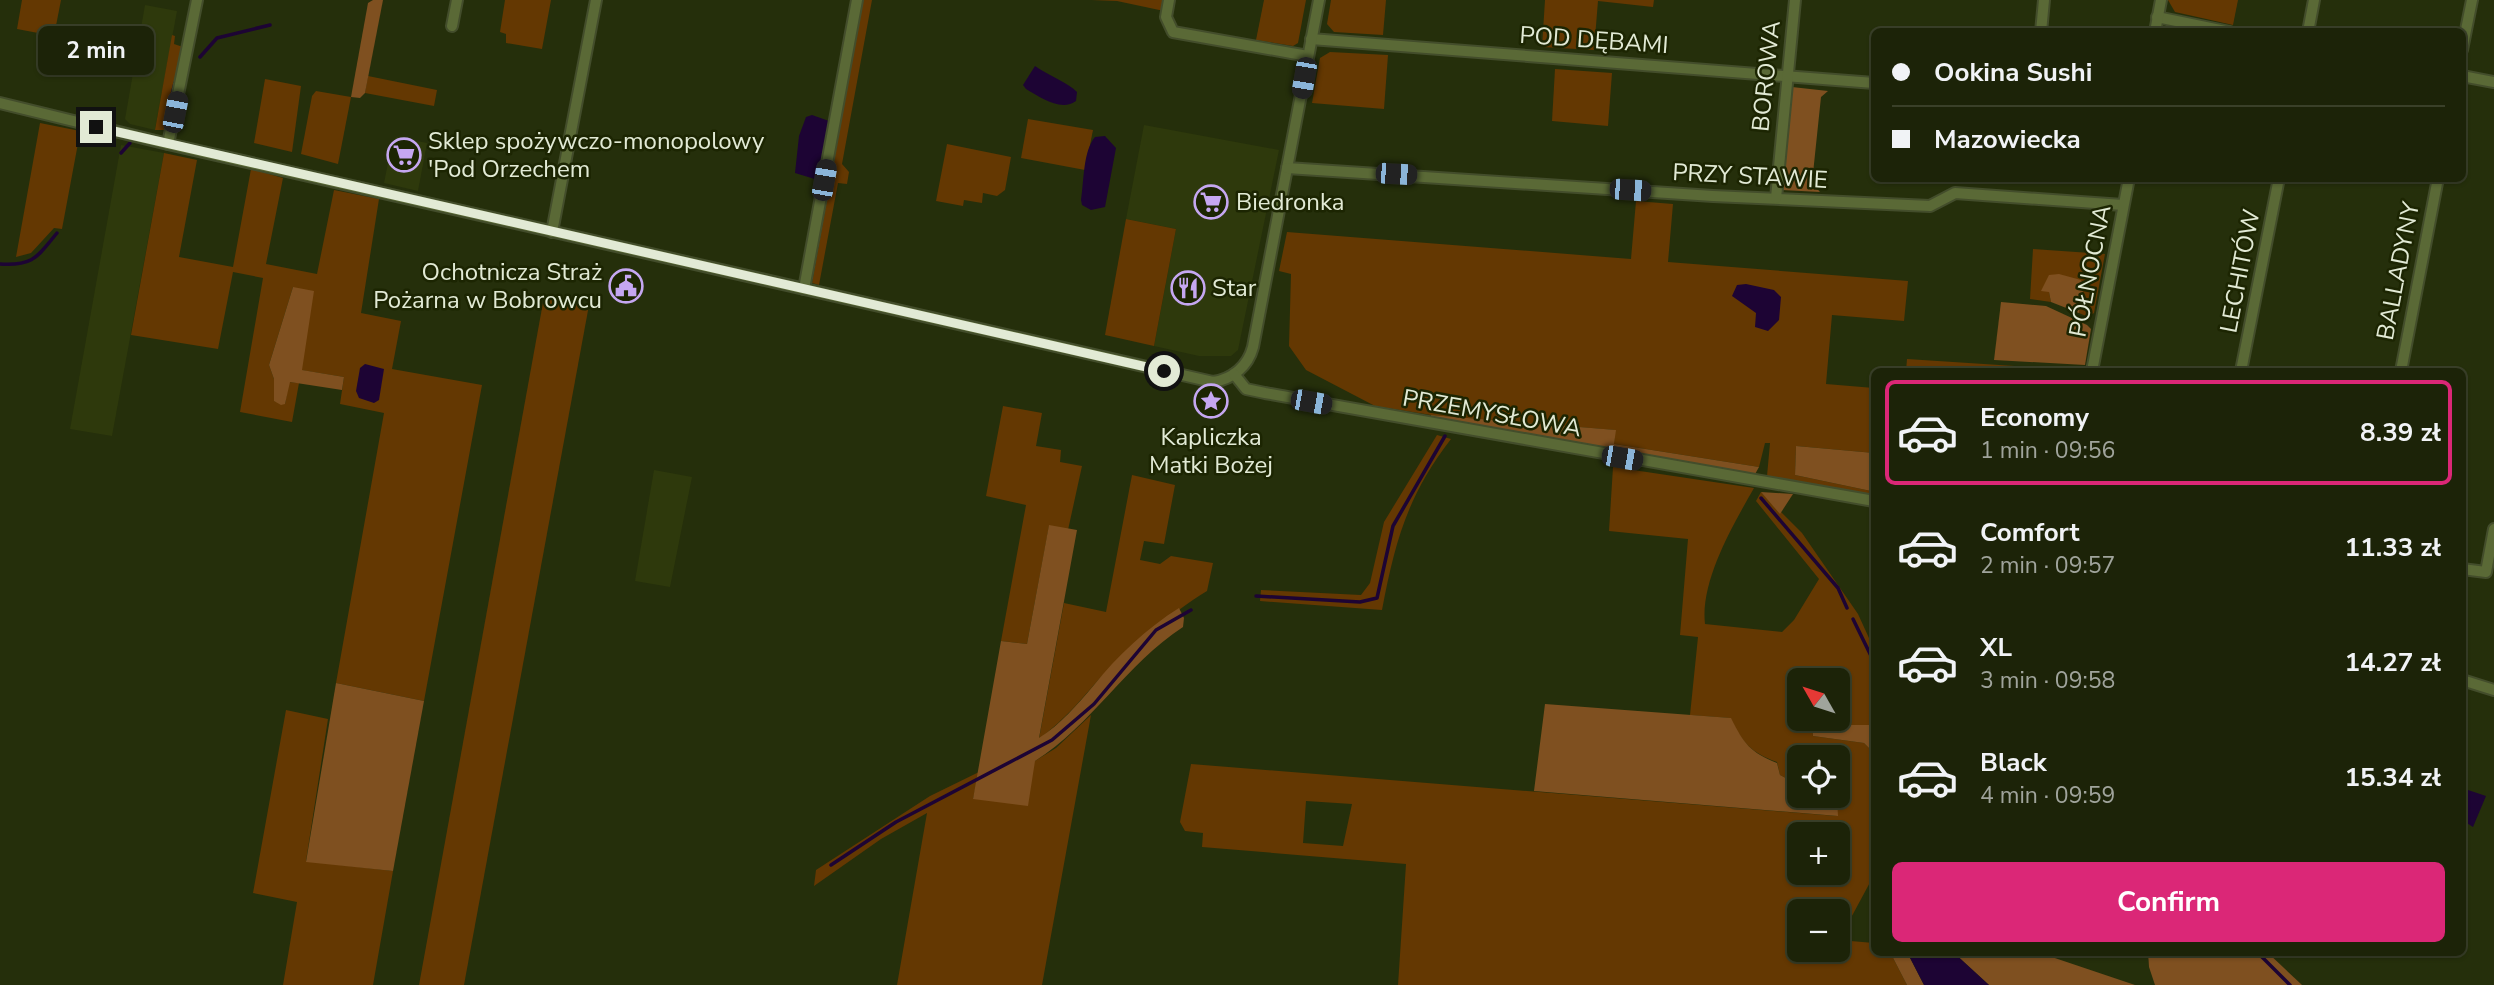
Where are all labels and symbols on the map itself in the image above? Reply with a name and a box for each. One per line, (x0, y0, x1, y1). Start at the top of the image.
street label: POD DĘBAMI (1518, 19, 1670, 61)
street label: BOROWA (1744, 19, 1788, 133)
callout: 2 min (38, 25, 154, 74)
car (1291, 55, 1318, 101)
car (161, 89, 190, 135)
route end (80, 111, 112, 143)
place label: Sklep spożywczo-monopolowy 'Pod Orzechem (428, 125, 765, 185)
supermarket icon: Sklep spożywczo-monopolowy 'Pod Orzechem (385, 136, 423, 174)
street label: PRZY STAWIE (1671, 156, 1829, 196)
car (811, 157, 838, 203)
car (1375, 162, 1418, 186)
car (1609, 178, 1652, 202)
supermarket icon: Biedronka (1192, 183, 1230, 221)
place label: Biedronka (1236, 186, 1345, 218)
street label: BALLADYNY (2369, 198, 2427, 343)
street label: PÓŁNOCNA (2062, 202, 2119, 340)
street label: LECHITÓW (2212, 206, 2268, 336)
place label: Ochotnicza Straż Pożarna w Bobrowcu (373, 256, 602, 316)
public building icon: Ochotnicza Straż Pożarna w Bobrowcu (607, 267, 645, 305)
restaurant icon: Star (1169, 269, 1207, 307)
place label: Star (1212, 272, 1257, 304)
route start (1148, 355, 1180, 387)
place icon: Kapliczka Matki Bożej (1192, 382, 1230, 420)
street label: PRZEMYSŁOWA (1400, 382, 1584, 445)
car (1289, 388, 1334, 416)
place label: Kapliczka Matki Bożej (1149, 421, 1273, 481)
car (1600, 444, 1645, 472)
north arrow (1787, 668, 1850, 732)

